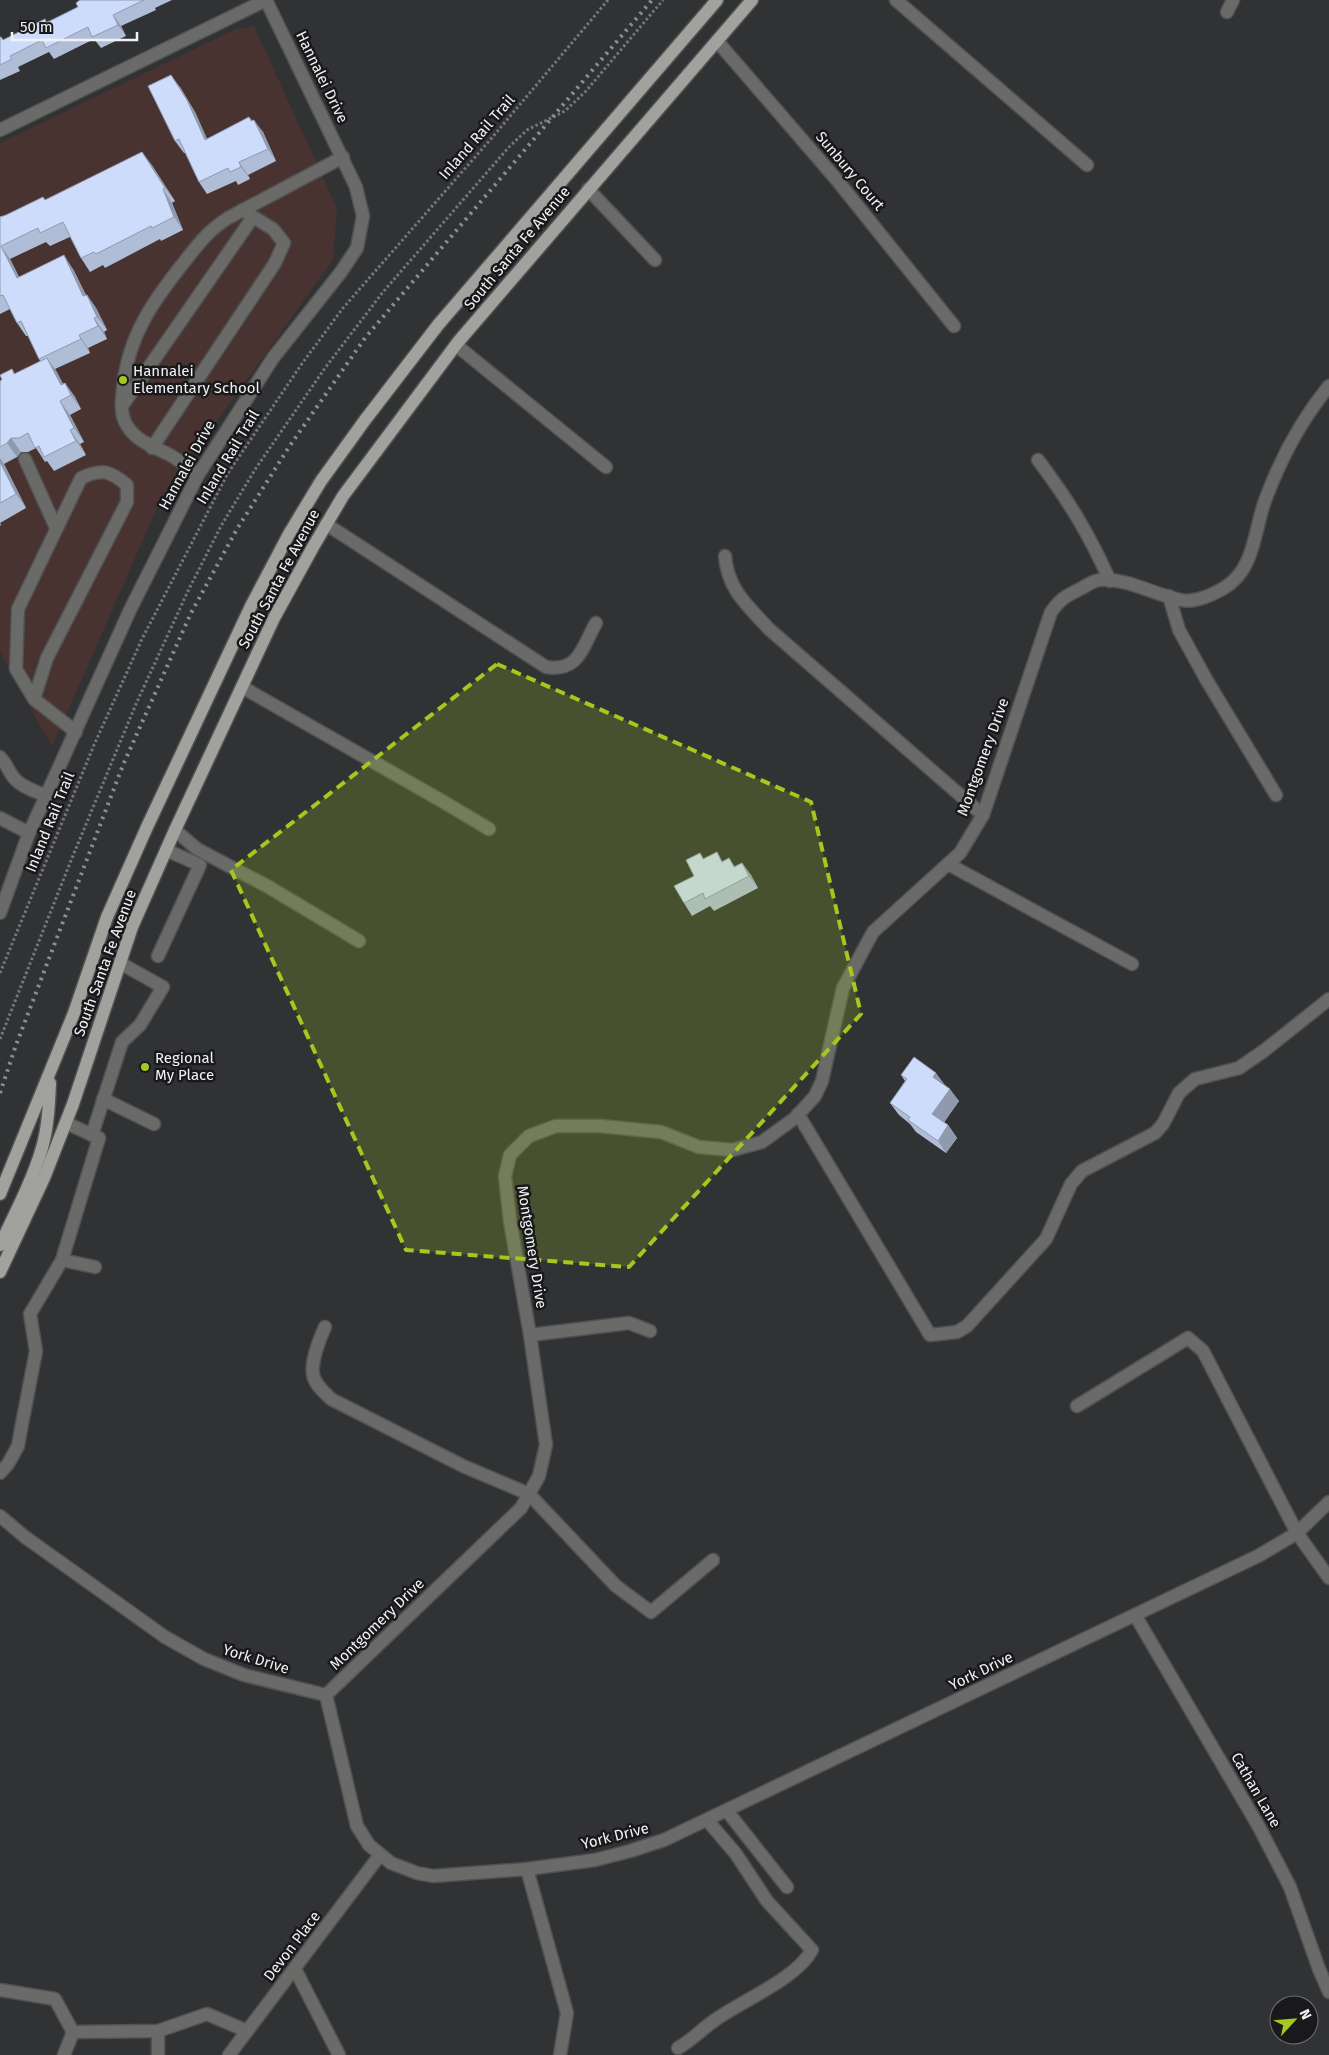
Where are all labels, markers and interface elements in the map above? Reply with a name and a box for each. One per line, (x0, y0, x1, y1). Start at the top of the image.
scale bar (12, 10, 138, 42)
text: 50 m (20, 18, 53, 36)
street label: Hannalei Drive (292, 28, 352, 126)
street label: Inland Rail Trail (435, 90, 519, 183)
street label: Sunbury Court (812, 128, 889, 214)
street label: South Santa Fe Avenue (460, 183, 574, 313)
place label: Hannalei Elementary School (133, 362, 261, 397)
marker: Hannalei Elementary School (117, 374, 129, 386)
street label: Inland Rail Trail (193, 406, 263, 507)
street label: Hannalei Drive (155, 417, 219, 513)
street label: South Santa Fe Avenue (235, 506, 323, 652)
street label: Montgomery Drive (953, 696, 1013, 818)
street label: Inland Rail Trail (22, 769, 79, 875)
street label: South Santa Fe Avenue (70, 887, 140, 1039)
place label: Regional My Place (155, 1049, 215, 1084)
marker: Regional My Place (139, 1061, 151, 1073)
street label: Montgomery Drive (513, 1184, 551, 1310)
street label: Montgomery Drive (326, 1574, 428, 1674)
street label: York Drive (220, 1640, 292, 1678)
street label: York Drive (946, 1648, 1016, 1694)
street label: Cathan Lane (1227, 1749, 1285, 1831)
street label: York Drive (579, 1819, 651, 1853)
street label: Devon Place (260, 1908, 324, 1984)
north arrow (1269, 1995, 1319, 2045)
text: N (1296, 2007, 1315, 2022)

